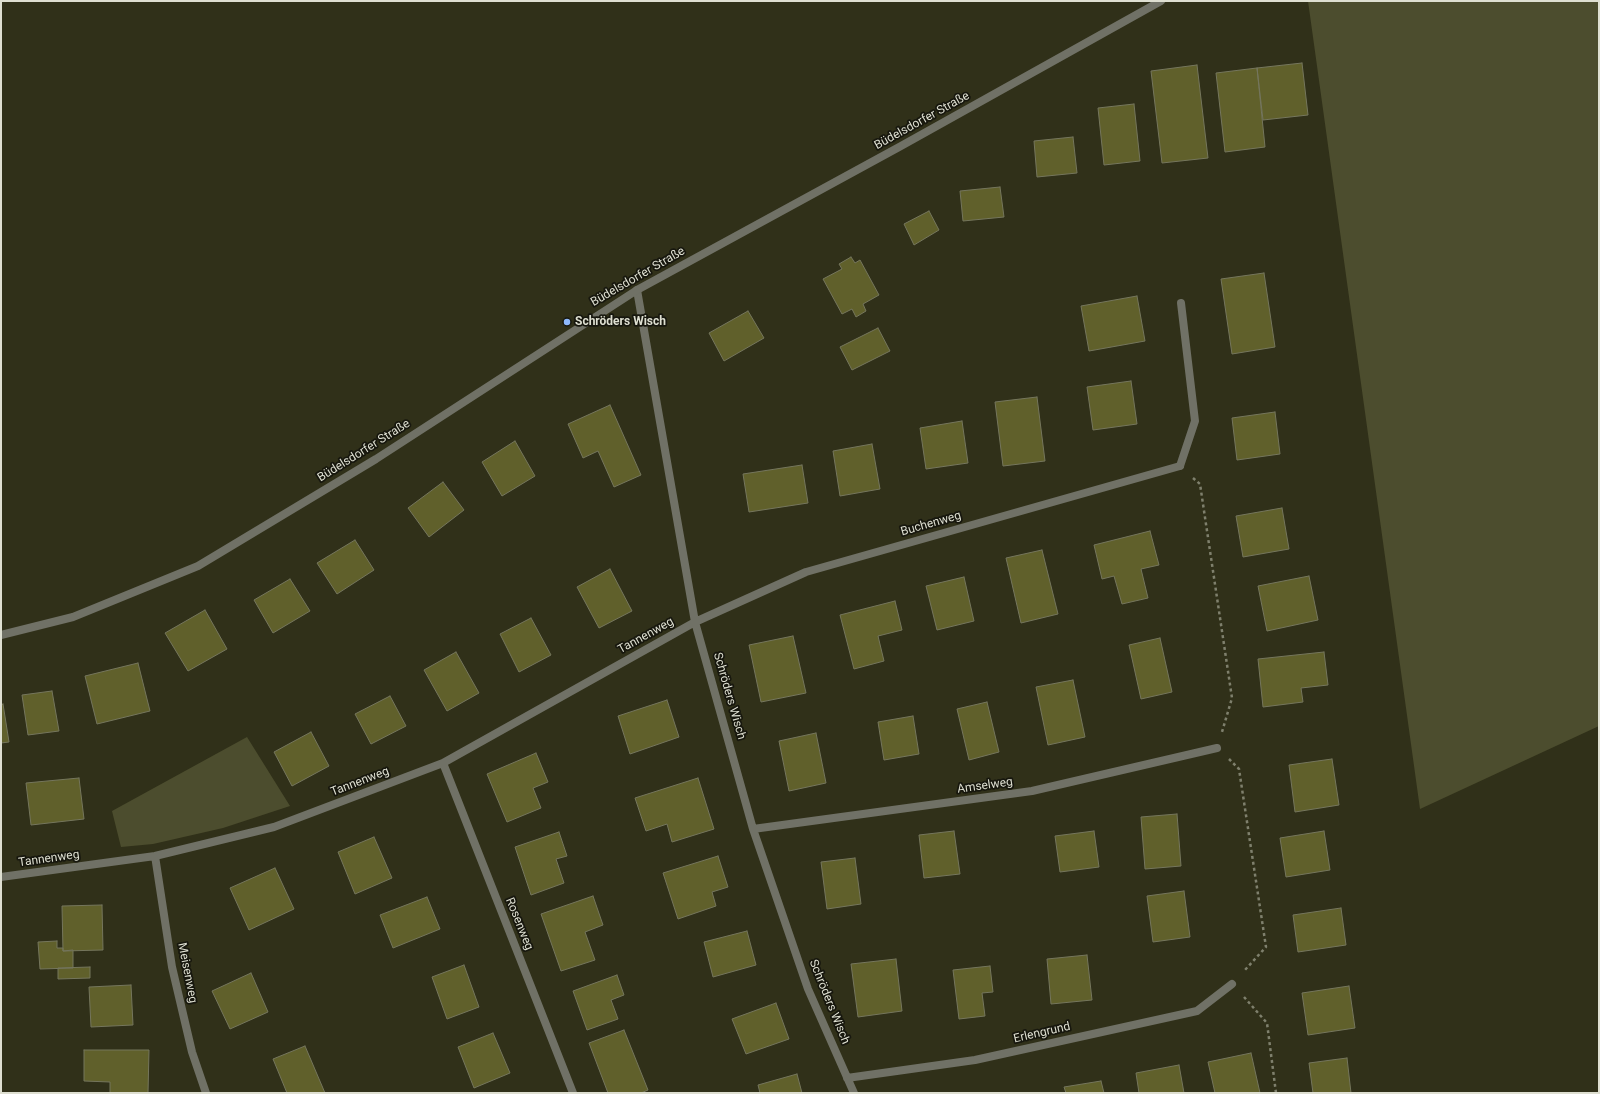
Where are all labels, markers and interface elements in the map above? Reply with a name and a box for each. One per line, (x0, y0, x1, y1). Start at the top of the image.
street label: Büdelsdorfer Straße (872, 89, 972, 153)
street label: Büdelsdorfer Straße (588, 244, 688, 310)
place label: Schröders Wisch (575, 315, 666, 329)
marker: Schröders Wisch (562, 317, 572, 327)
street label: Büdelsdorfer Straße (315, 417, 413, 485)
street label: Buchenweg (899, 509, 963, 539)
street label: Tannenweg (616, 615, 676, 657)
street label: Schröders Wisch (710, 651, 748, 741)
street label: Tannenweg (329, 764, 391, 800)
street label: Amselweg (956, 775, 1014, 797)
street label: Tannenweg (18, 848, 80, 870)
street label: Rosenweg (502, 896, 536, 952)
street label: Meisenweg (174, 942, 200, 1004)
street label: Schröders Wisch (805, 958, 853, 1046)
street label: Erlengrund (1012, 1020, 1072, 1046)

